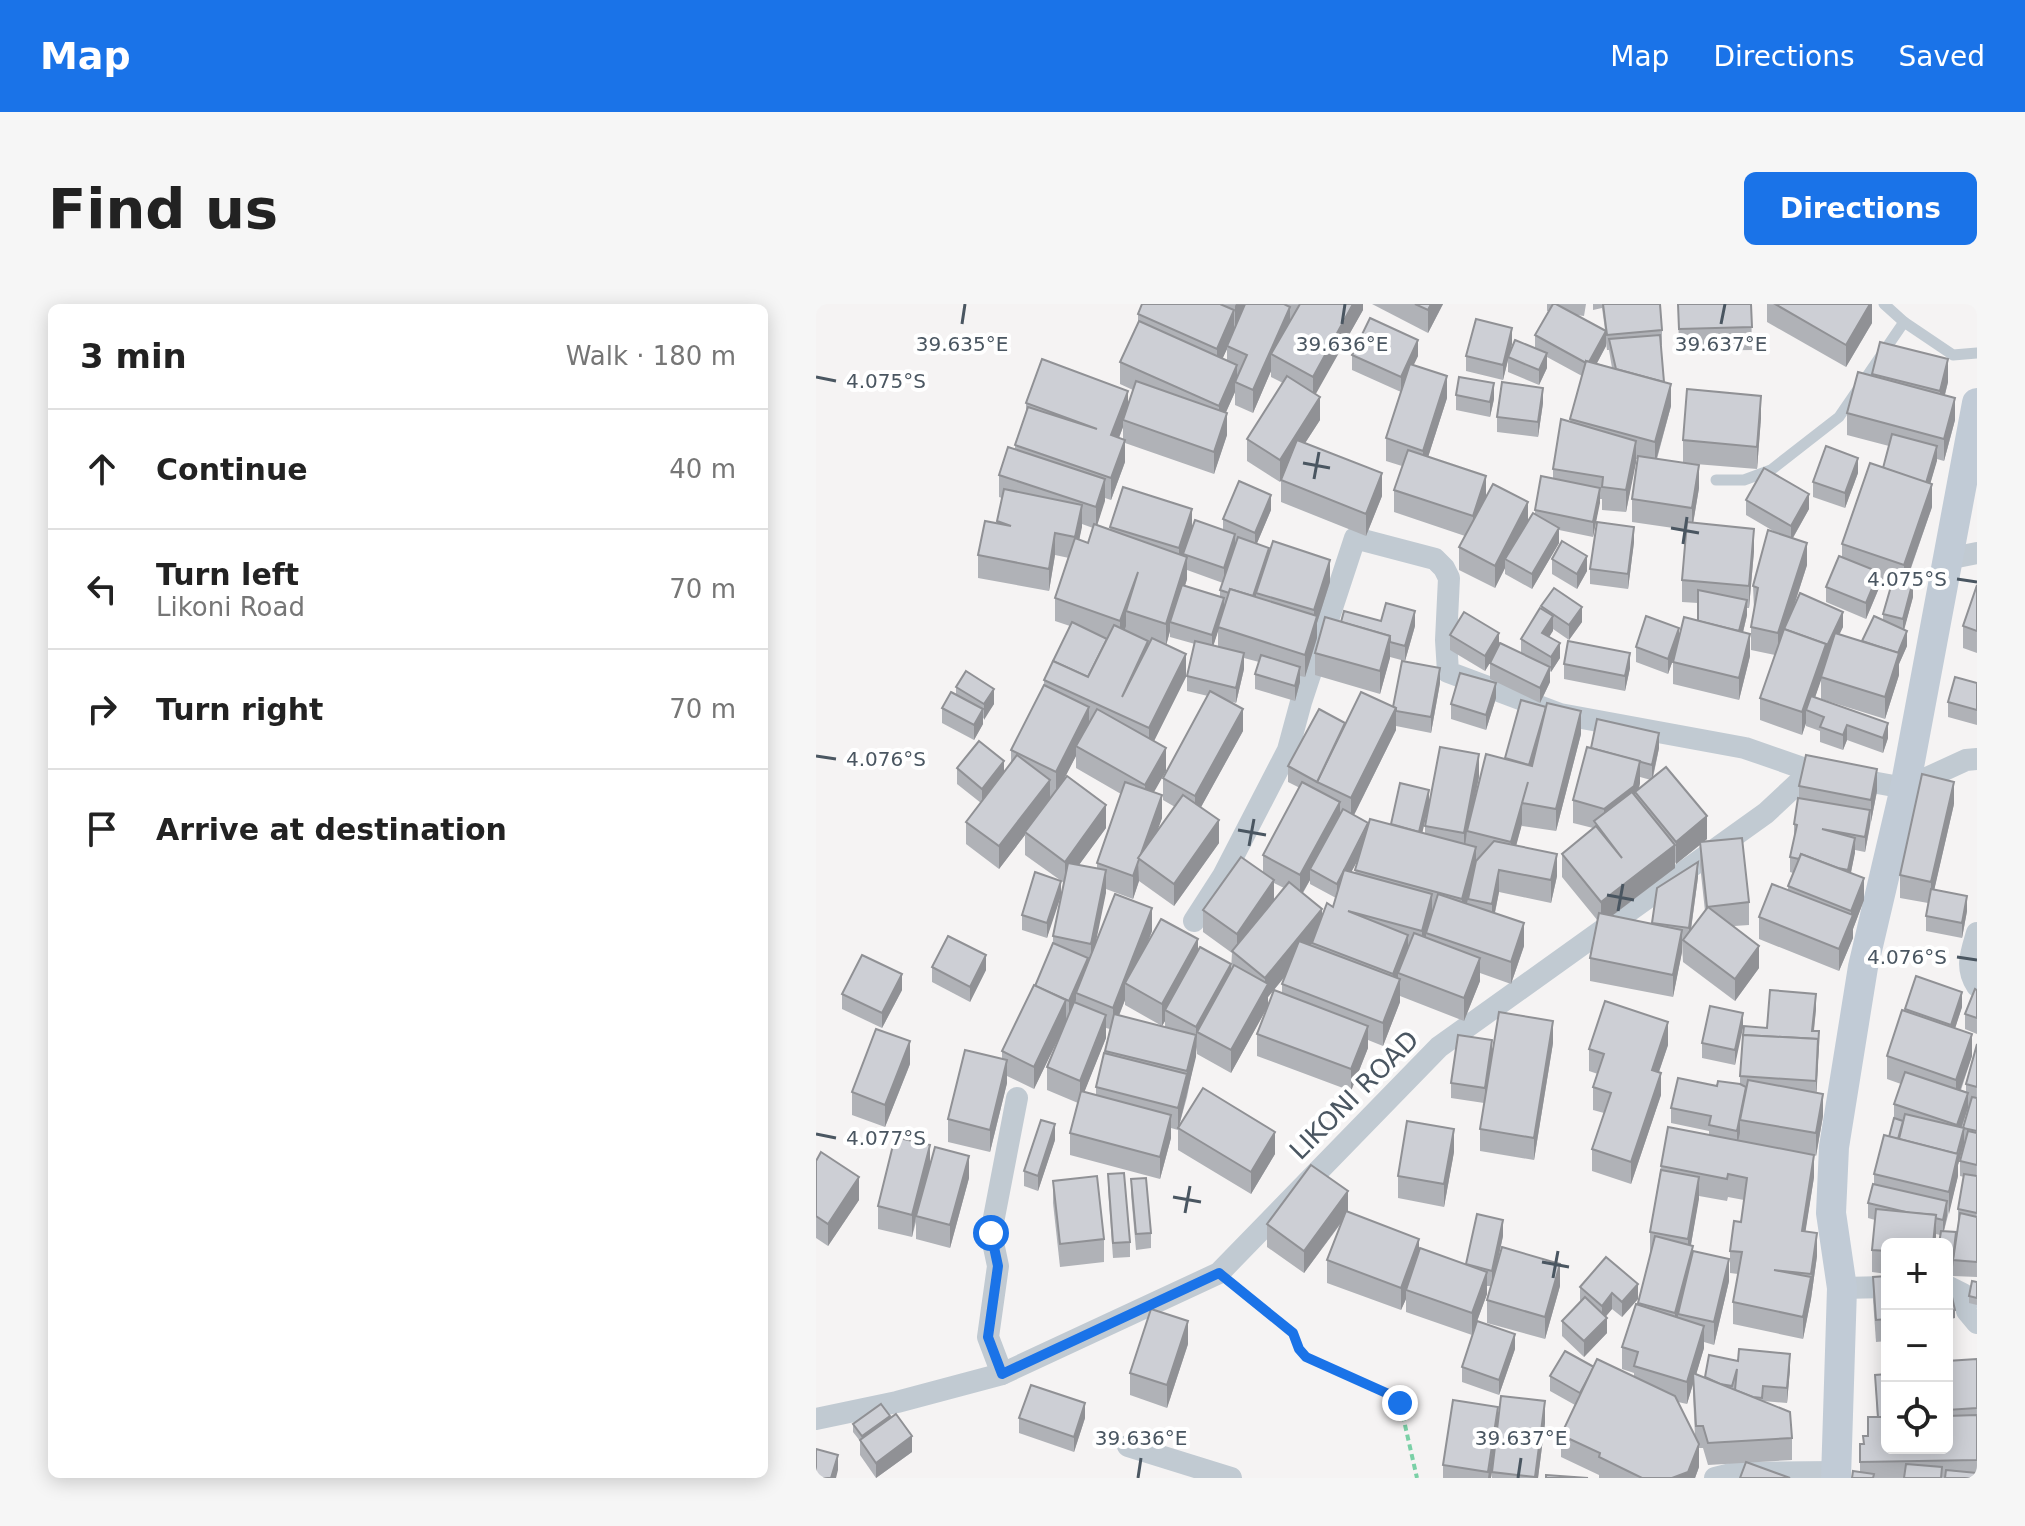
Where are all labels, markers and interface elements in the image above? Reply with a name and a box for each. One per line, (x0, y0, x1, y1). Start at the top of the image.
text: Map (40, 34, 131, 78)
text: Map (1610, 40, 1669, 73)
text: Directions (1713, 40, 1854, 73)
text: Saved (1898, 40, 1985, 73)
button: Directions (1744, 172, 1977, 245)
text: Find us (48, 176, 278, 241)
text: 39.635°E (916, 332, 1008, 356)
text: 39.636°E (1296, 332, 1388, 356)
text: 39.637°E (1675, 332, 1767, 356)
text: 3 min (80, 336, 187, 376)
text: Walk · 180 m (566, 341, 736, 371)
text: 4.075°S (846, 369, 926, 393)
icon: ahead (80, 447, 124, 491)
text: Continue (156, 452, 308, 487)
text: 40 m (669, 454, 736, 484)
text: Turn left (156, 557, 299, 592)
icon: left (80, 567, 124, 611)
text: 4.075°S (1867, 567, 1947, 591)
text: 70 m (669, 574, 736, 604)
text: Likoni Road (156, 592, 305, 622)
icon: right (80, 687, 124, 731)
text: Turn right (156, 692, 323, 727)
text: 70 m (669, 694, 736, 724)
text: 4.076°S (846, 747, 926, 771)
icon: arrive (80, 807, 124, 851)
text: Arrive at destination (156, 812, 507, 847)
text: 4.076°S (1867, 945, 1947, 969)
street label: LIKONI ROAD (1283, 1024, 1425, 1166)
text: 4.077°S (846, 1126, 926, 1150)
route start (973, 1215, 1009, 1251)
map controls (1881, 1238, 1953, 1454)
button: + (1881, 1238, 1953, 1310)
button: − (1881, 1310, 1953, 1382)
button: locate (1881, 1382, 1953, 1454)
route end (1382, 1385, 1418, 1421)
text: 39.636°E (1095, 1426, 1187, 1450)
text: 39.637°E (1475, 1426, 1567, 1450)

